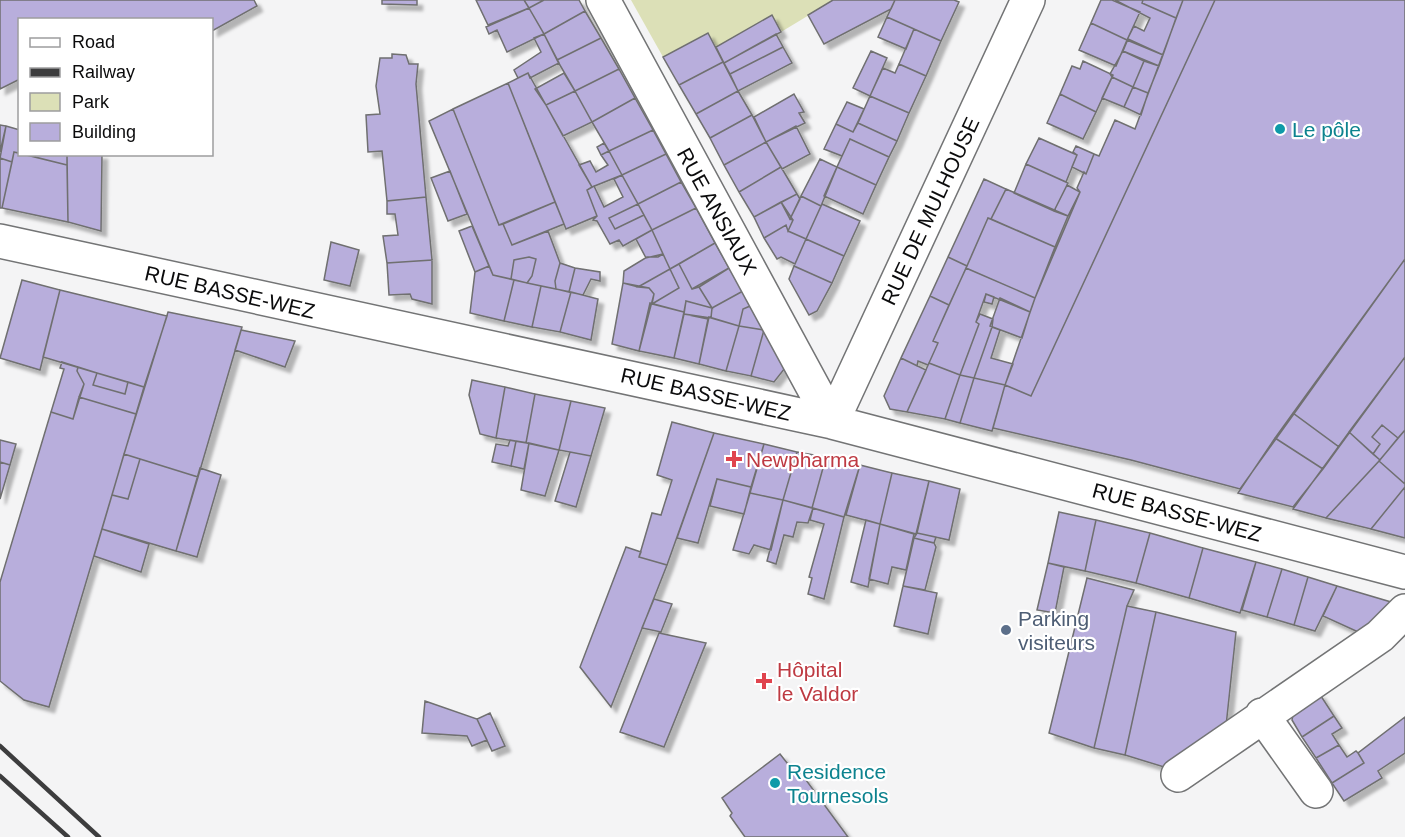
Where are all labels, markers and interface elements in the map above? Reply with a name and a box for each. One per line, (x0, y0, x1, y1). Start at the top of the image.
legend (18, 18, 213, 156)
text: Road (72, 32, 115, 52)
text: Railway (72, 62, 135, 82)
text: Park (72, 92, 110, 112)
street label: RUE DE MULHOUSE (876, 114, 984, 308)
place label: Le pôle (1292, 118, 1361, 141)
text: Building (72, 122, 136, 142)
marker: Le pôle (1273, 122, 1287, 136)
street label: RUE ANSIAUX (673, 144, 761, 278)
street label: RUE BASSE-WEZ (143, 261, 317, 323)
street label: RUE BASSE-WEZ (619, 363, 793, 425)
place label: Newpharma (746, 448, 860, 471)
marker: Newpharma (727, 452, 741, 466)
street label: RUE BASSE-WEZ (1090, 478, 1264, 546)
place label: Parking visiteurs (1018, 607, 1095, 654)
marker: Parking visiteurs (999, 623, 1013, 637)
place label: Hôpital le Valdor (777, 658, 858, 705)
marker: Hôpital le Valdor (755, 672, 773, 690)
place label: Residence Tournesols (787, 760, 889, 807)
marker: Residence Tournesols (768, 776, 782, 790)

